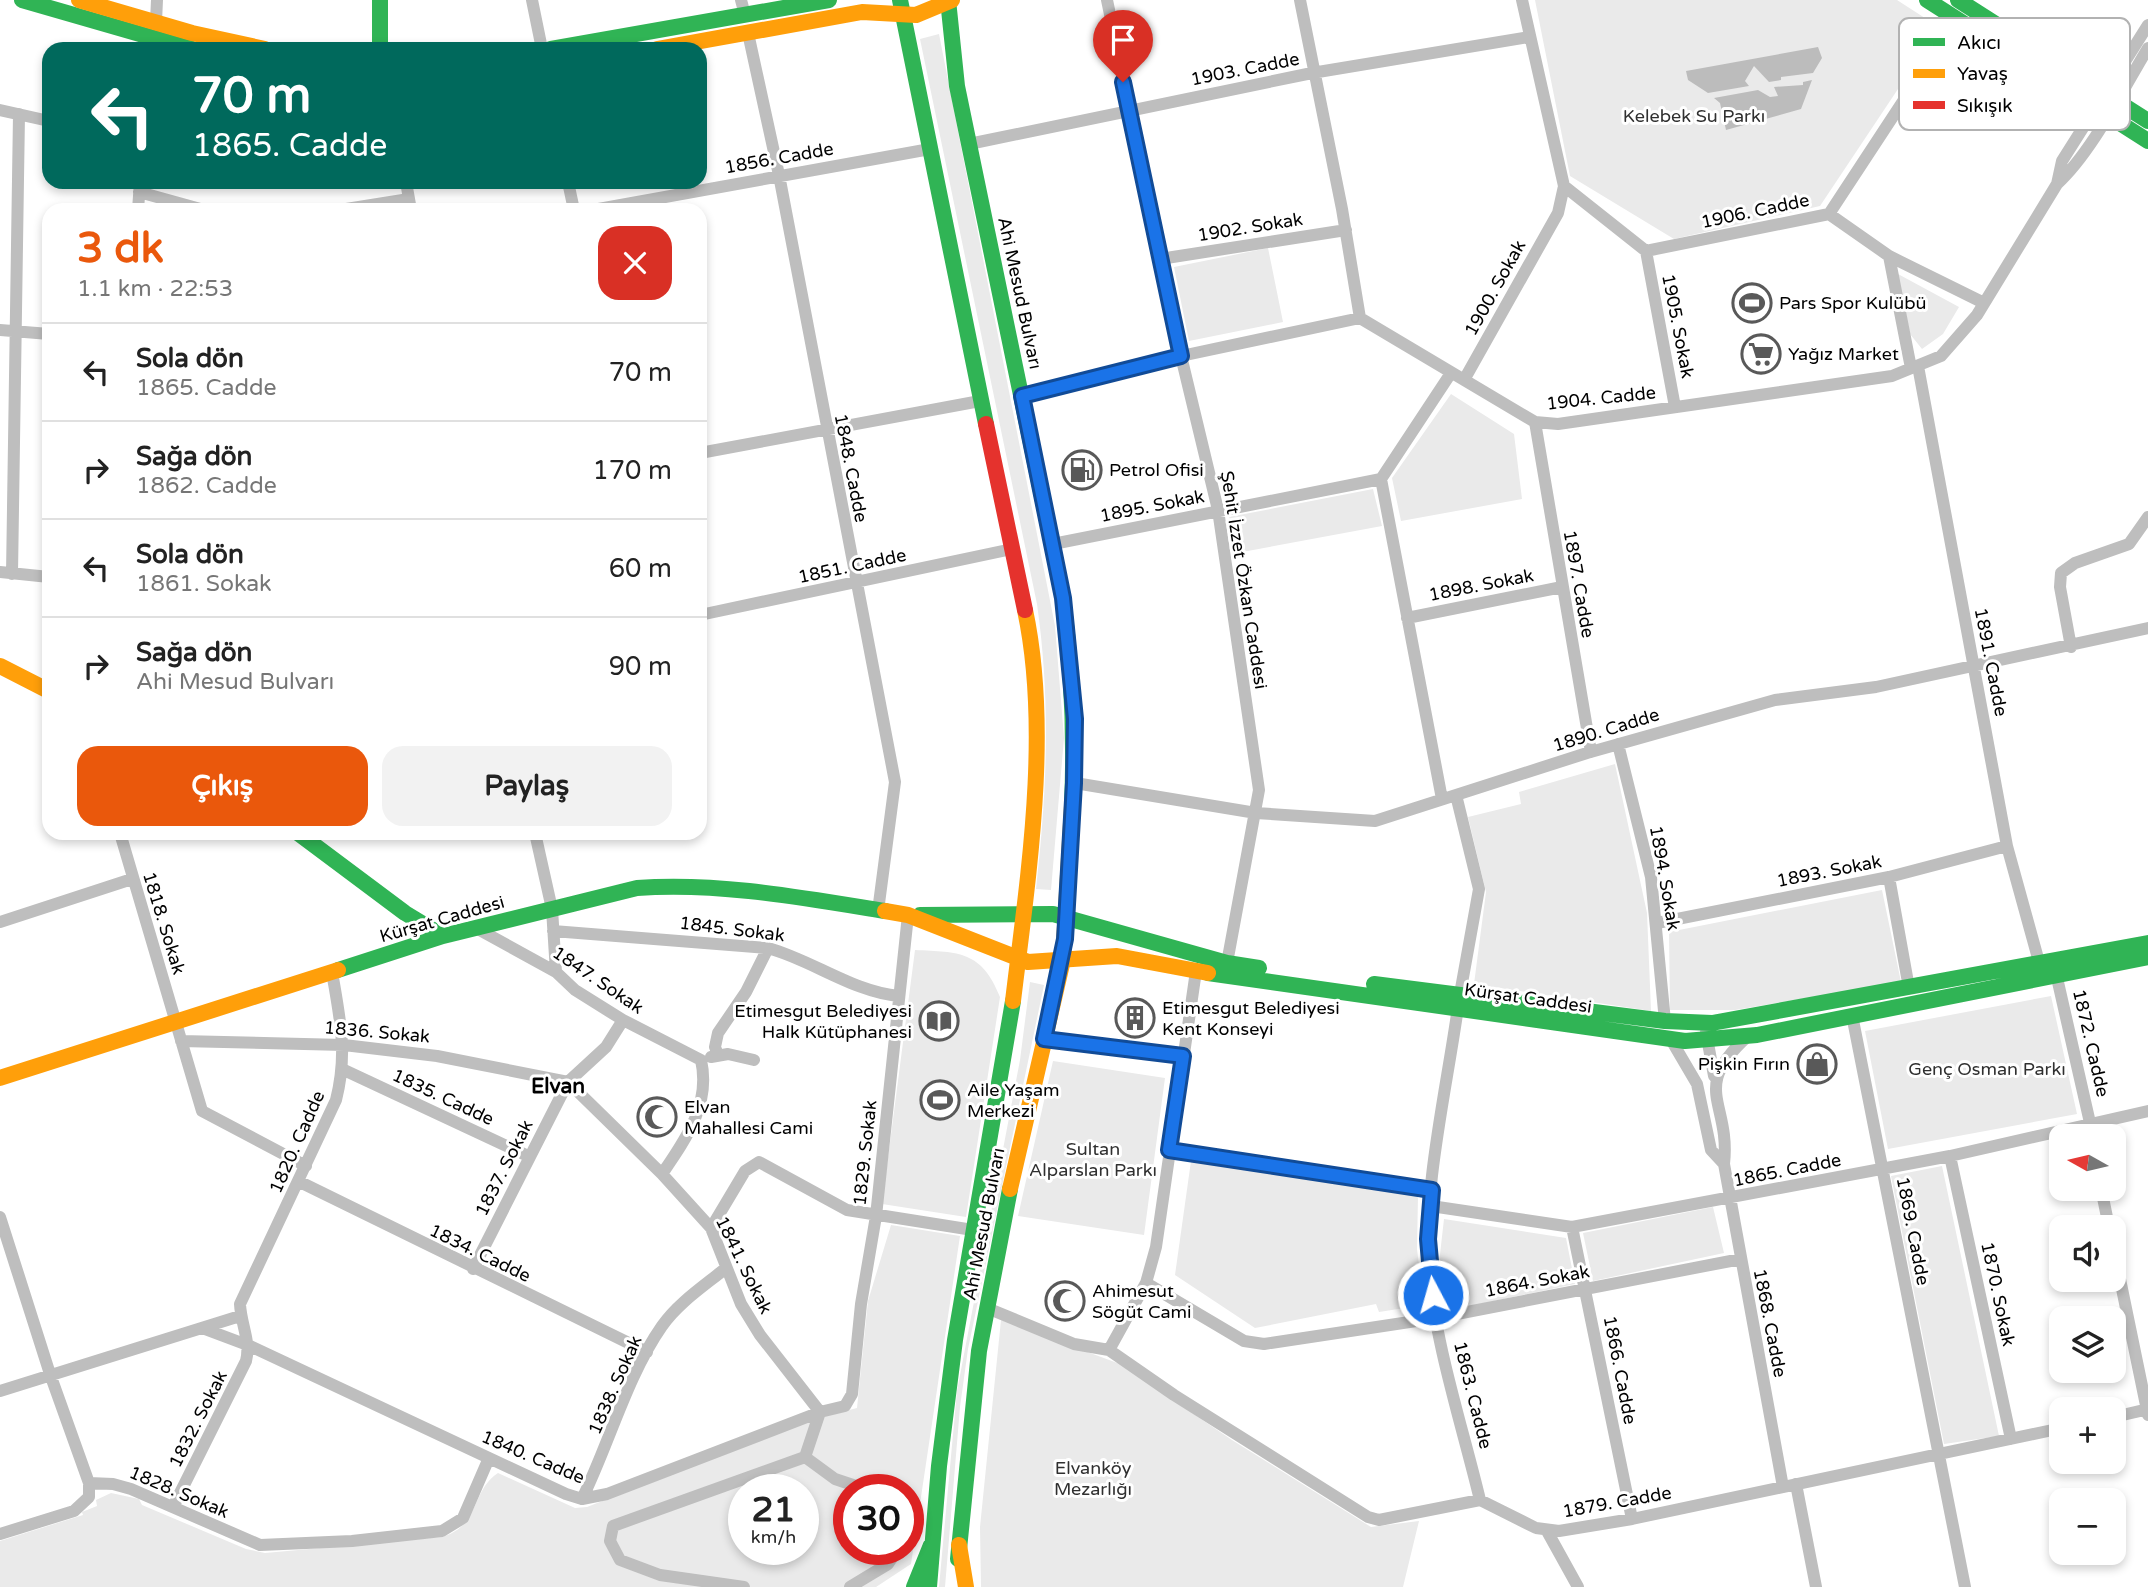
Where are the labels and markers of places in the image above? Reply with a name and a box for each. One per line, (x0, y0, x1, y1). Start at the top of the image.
pin (1093, 10, 1153, 82)
sports icon: Pars Spor Kulübü (1731, 282, 1773, 324)
place label: Pars Spor Kulübü (1779, 292, 1927, 314)
supermarket icon: Yağız Market (1740, 333, 1782, 375)
place label: Yağız Market (1788, 343, 1899, 365)
fuel station icon: Petrol Ofisi (1061, 449, 1103, 491)
place label: Petrol Ofisi (1109, 459, 1204, 481)
building icon: Etimesgut Belediyesi Kent Konseyi (1114, 997, 1156, 1039)
place label: Etimesgut Belediyesi Kent Konseyi (1162, 997, 1340, 1040)
place label: Etimesgut Belediyesi Halk Kütüphanesi (734, 1000, 912, 1043)
library icon: Etimesgut Belediyesi Halk Kütüphanesi (918, 1000, 960, 1042)
shop icon: Pişkin Fırın (1796, 1043, 1838, 1085)
place label: Pişkin Fırın (1698, 1053, 1790, 1075)
sports icon: Aile Yaşam Merkezi (919, 1079, 961, 1121)
place label: Aile Yaşam Merkezi (967, 1079, 1060, 1122)
mosque icon: Elvan Mahallesi Cami (636, 1096, 678, 1138)
place label: Elvan Mahallesi Cami (684, 1096, 813, 1139)
mosque icon: Ahimesut Sögüt Cami (1044, 1280, 1086, 1322)
place label: Ahimesut Sögüt Cami (1092, 1280, 1192, 1323)

